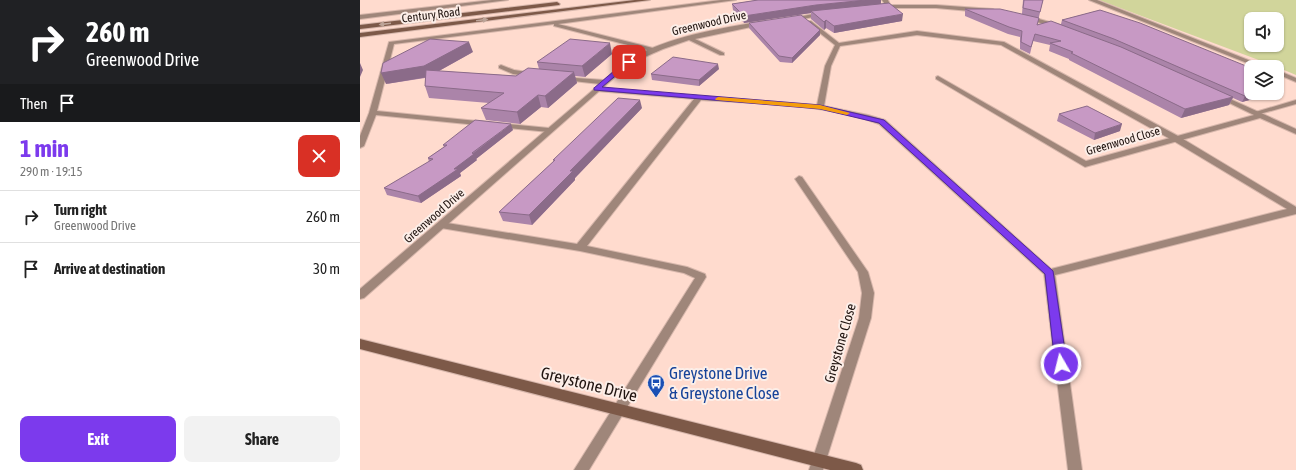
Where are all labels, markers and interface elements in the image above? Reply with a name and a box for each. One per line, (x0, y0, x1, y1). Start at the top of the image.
street label: Century Road (401, 4, 461, 26)
street label: Greenwood Drive (671, 8, 747, 38)
map controls (1244, 12, 1284, 100)
button: sound (1244, 12, 1284, 52)
icon: right (20, 16, 72, 68)
text: 260 m (86, 16, 149, 48)
one-way arrow (476, 17, 488, 23)
one-way arrow (379, 21, 391, 28)
pin (612, 45, 646, 79)
text: Greenwood Drive (86, 49, 199, 70)
icon: arrive (618, 51, 640, 73)
button: layers (1244, 60, 1284, 100)
icon: arrive (56, 92, 78, 114)
text: Then (20, 95, 48, 112)
street label: Greenwood Close (1085, 124, 1161, 158)
text: 1 min (20, 135, 69, 162)
button: close (298, 135, 340, 177)
text: 290 m · 19:15 (20, 164, 83, 179)
street label: Greenwood Drive (401, 186, 467, 246)
text: Turn right (54, 201, 107, 218)
icon: right (20, 206, 42, 228)
text: 260 m (306, 208, 340, 225)
text: Greenwood Drive (54, 218, 136, 233)
icon: arrive (20, 258, 42, 280)
text: Arrive at destination (54, 260, 165, 277)
text: 30 m (313, 260, 340, 277)
street label: Greystone Close (821, 301, 859, 385)
position arrow (1040, 343, 1082, 385)
street label: Greystone Drive (539, 362, 640, 406)
place label: Greystone Drive & Greystone Close (669, 363, 780, 403)
bus stop icon: Greystone Drive & Greystone Close (646, 373, 666, 398)
button: Exit (20, 416, 176, 462)
button: Share (184, 416, 340, 462)

